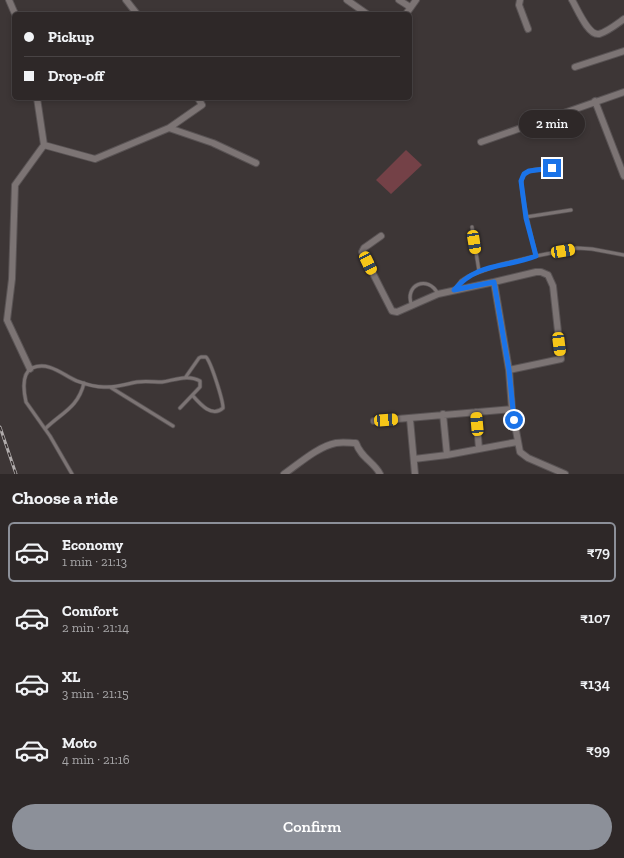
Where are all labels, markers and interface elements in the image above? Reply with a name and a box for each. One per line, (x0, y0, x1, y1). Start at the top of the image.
text: Pickup (48, 28, 94, 46)
text: Drop-off (48, 67, 104, 85)
callout: 2 min (519, 110, 585, 138)
text: 2 min (536, 116, 568, 131)
route end (543, 159, 561, 177)
car (466, 229, 482, 255)
car (550, 243, 576, 259)
car (357, 250, 379, 276)
car (552, 331, 566, 357)
route start (505, 411, 523, 429)
car (470, 412, 484, 436)
car (374, 413, 398, 427)
text: Choose a ride (12, 487, 118, 509)
icon: car (14, 534, 50, 570)
text: Economy (62, 536, 123, 554)
text: ₹79 (587, 543, 610, 561)
text: 1 min · 21:13 (62, 554, 127, 569)
icon: car (14, 600, 50, 636)
text: Comfort (62, 602, 118, 620)
text: ₹107 (580, 609, 610, 627)
text: 2 min · 21:14 (62, 620, 129, 635)
icon: car (14, 666, 50, 702)
text: XL (62, 668, 80, 686)
text: ₹134 (580, 675, 610, 693)
text: 3 min · 21:15 (62, 686, 129, 701)
icon: car (14, 732, 50, 768)
text: Moto (62, 734, 97, 752)
text: ₹99 (586, 741, 610, 759)
text: 4 min · 21:16 (62, 752, 130, 767)
button: Confirm (12, 804, 612, 850)

